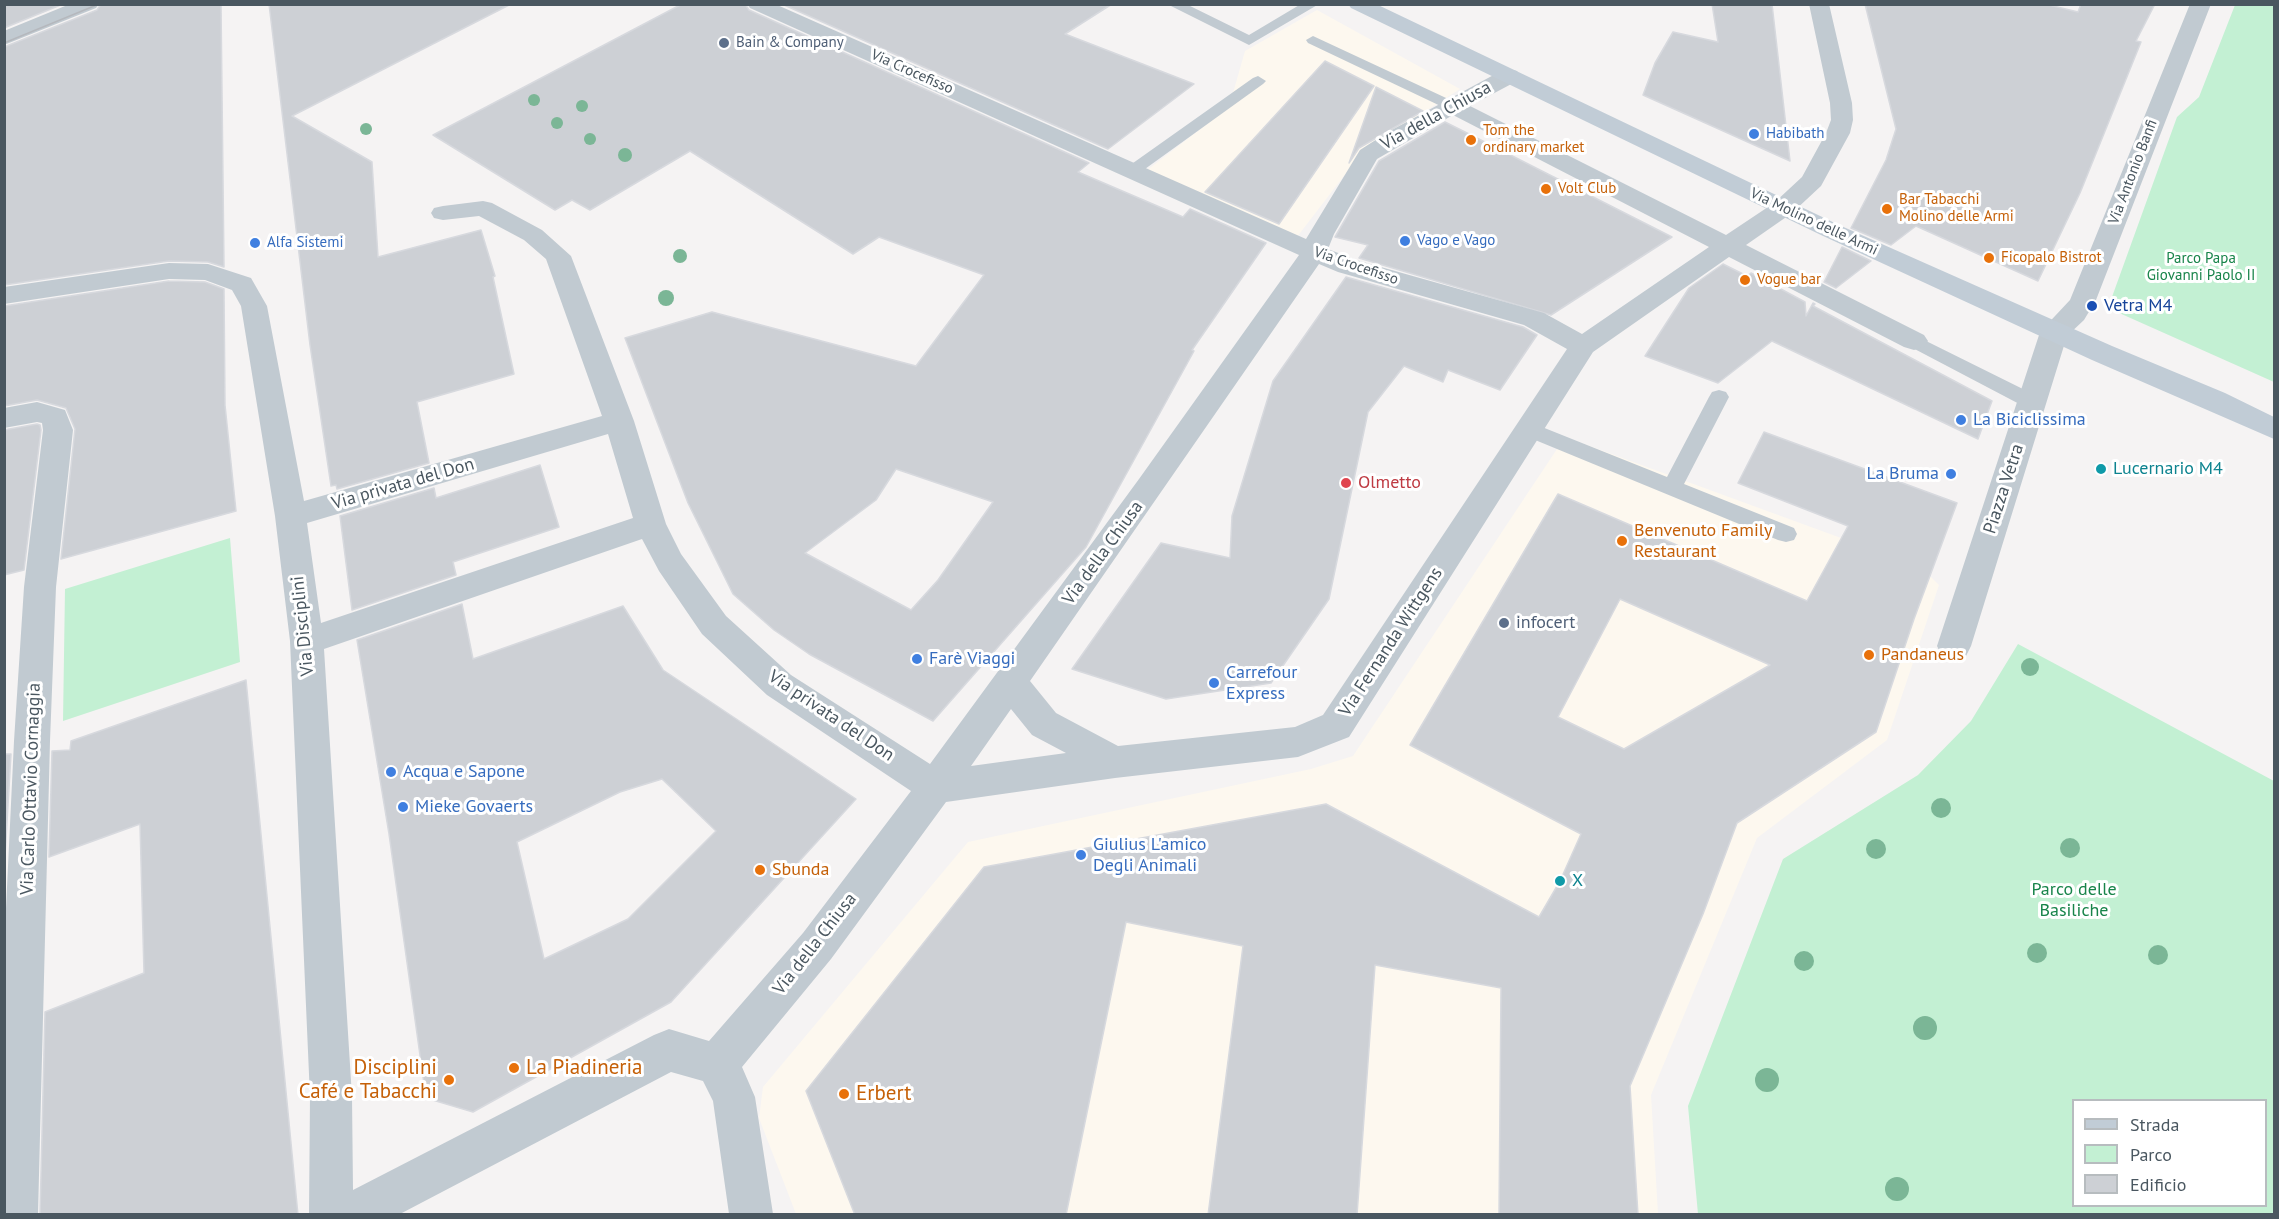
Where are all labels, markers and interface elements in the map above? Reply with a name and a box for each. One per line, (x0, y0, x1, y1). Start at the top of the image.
place label: Bain & Company (736, 34, 844, 52)
marker: Bain & Company (717, 36, 731, 50)
street label: Via Crocefisso (868, 46, 956, 98)
street label: Via della Chiusa (1377, 77, 1495, 155)
street label: Via Antonio Banfi (2105, 117, 2161, 227)
place label: Tom the ordinary market (1483, 122, 1584, 157)
place label: Habibath (1766, 125, 1824, 143)
marker: Habibath (1747, 127, 1761, 141)
marker: Tom the ordinary market (1464, 133, 1478, 147)
place label: Volt Club (1558, 180, 1616, 198)
marker: Volt Club (1539, 182, 1553, 196)
street label: Via Molino delle Armi (1747, 185, 1881, 259)
place label: Bar Tabacchi Molino delle Armi (1899, 191, 2014, 226)
marker: Bar Tabacchi Molino delle Armi (1880, 202, 1894, 216)
place label: Vago e Vago (1417, 232, 1495, 250)
place label: Alfa Sistemi (267, 234, 343, 252)
marker: Vago e Vago (1398, 234, 1412, 248)
marker: Alfa Sistemi (248, 236, 262, 250)
street label: Via Crocefisso (1311, 243, 1401, 289)
place label: Ficopalo Bistrot (2001, 249, 2102, 267)
park label: Parco Papa Giovanni Paolo II (2147, 250, 2255, 285)
marker: Ficopalo Bistrot (1982, 251, 1996, 265)
place label: Vogue bar (1757, 271, 1821, 289)
marker: Vogue bar (1738, 273, 1752, 287)
place label: Vetra M4 (2104, 295, 2172, 317)
marker: Vetra M4 (2085, 299, 2099, 313)
place label: La Biciclissima (1973, 409, 2086, 431)
marker: La Biciclissima (1954, 413, 1968, 427)
street label: Piazza Vetra (1979, 441, 2029, 537)
street label: Via privata del Don (329, 453, 477, 515)
place label: Lucernario M4 (2113, 458, 2223, 480)
marker: Lucernario M4 (2094, 462, 2108, 476)
place label: La Bruma (1866, 463, 1939, 485)
marker: La Bruma (1944, 467, 1958, 481)
place label: Olmetto (1358, 472, 1421, 494)
marker: Olmetto (1339, 476, 1353, 490)
street label: Via della Chiusa (1058, 497, 1148, 609)
place label: Benvenuto Family Restaurant (1634, 520, 1772, 562)
marker: Benvenuto Family Restaurant (1615, 534, 1629, 548)
street label: Via Fernanda Wittgens (1335, 563, 1447, 721)
street label: Via Disciplini (287, 575, 319, 677)
place label: infocert (1516, 612, 1575, 634)
marker: infocert (1497, 616, 1511, 630)
place label: Pandaneus (1881, 644, 1964, 666)
place label: Farè Viaggi (929, 648, 1015, 670)
marker: Pandaneus (1862, 648, 1876, 662)
marker: Farè Viaggi (910, 652, 924, 666)
place label: Carrefour Express (1226, 662, 1297, 704)
street label: Via privata del Don (764, 666, 898, 766)
marker: Carrefour Express (1207, 676, 1221, 690)
street label: Via Carlo Ottavio Cornaggia (17, 683, 45, 895)
place label: Acqua e Sapone (403, 761, 525, 783)
marker: Acqua e Sapone (384, 765, 398, 779)
place label: Mieke Govaerts (415, 796, 533, 818)
marker: Mieke Govaerts (396, 800, 410, 814)
place label: Giulius L'amico Degli Animali (1093, 834, 1206, 876)
marker: Giulius L'amico Degli Animali (1074, 848, 1088, 862)
place label: Sbunda (772, 859, 829, 881)
marker: Sbunda (753, 863, 767, 877)
place label: X (1572, 870, 1583, 892)
marker: X (1553, 874, 1567, 888)
park label: Parco delle Basiliche (2031, 879, 2117, 922)
street label: Via della Chiusa (769, 889, 861, 999)
place label: Disciplini Café e Tabacchi (299, 1055, 437, 1105)
place label: La Piadineria (526, 1055, 643, 1081)
marker: La Piadineria (507, 1061, 521, 1075)
marker: Disciplini Café e Tabacchi (442, 1073, 456, 1087)
place label: Erbert (856, 1081, 911, 1107)
marker: Erbert (837, 1087, 851, 1101)
legend (2072, 1099, 2267, 1207)
text: Strada (2130, 1113, 2179, 1136)
text: Parco (2130, 1143, 2172, 1166)
text: Edificio (2130, 1173, 2186, 1196)

